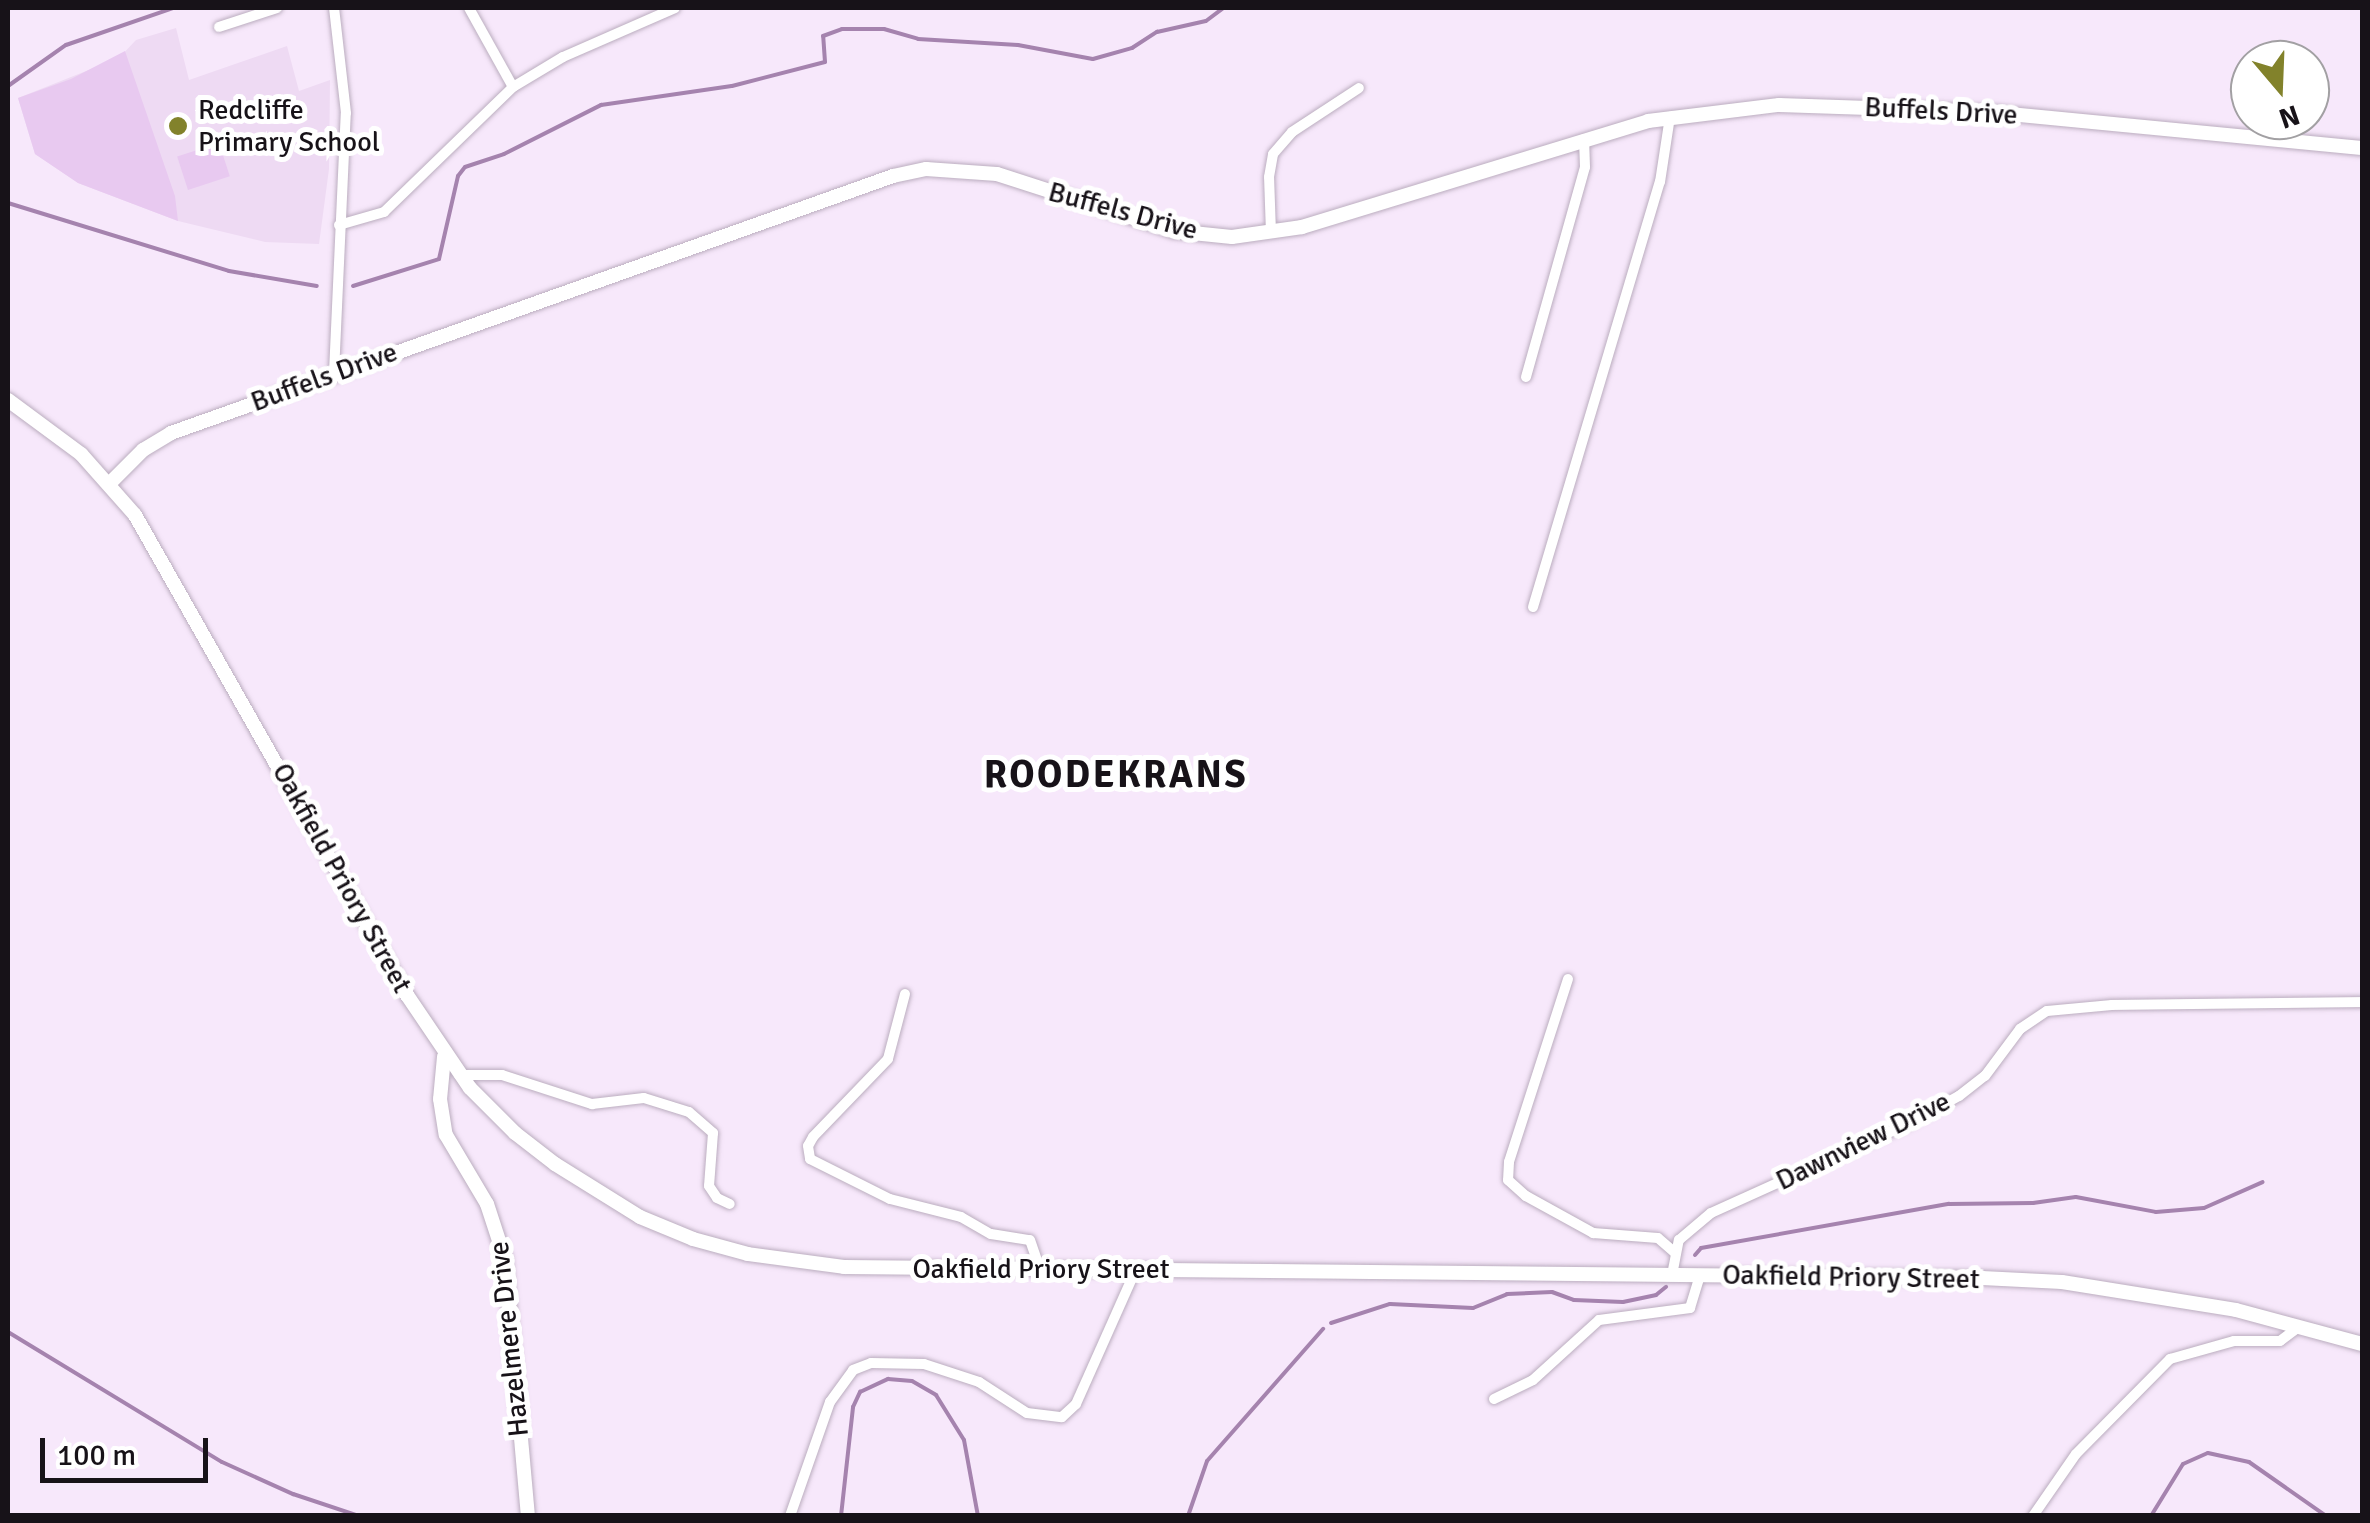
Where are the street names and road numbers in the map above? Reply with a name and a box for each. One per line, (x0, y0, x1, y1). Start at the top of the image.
street label: Buffels Drive (1864, 90, 2018, 132)
street label: Buffels Drive (1045, 175, 1201, 247)
street label: Buffels Drive (246, 335, 402, 419)
street label: Oakfield Priory Street (265, 757, 419, 999)
street label: Dawnview Drive (1770, 1084, 1956, 1198)
street label: Hazelmere Drive (482, 1240, 536, 1438)
street label: Oakfield Priory Street (912, 1252, 1170, 1286)
street label: Oakfield Priory Street (1722, 1258, 1980, 1296)

